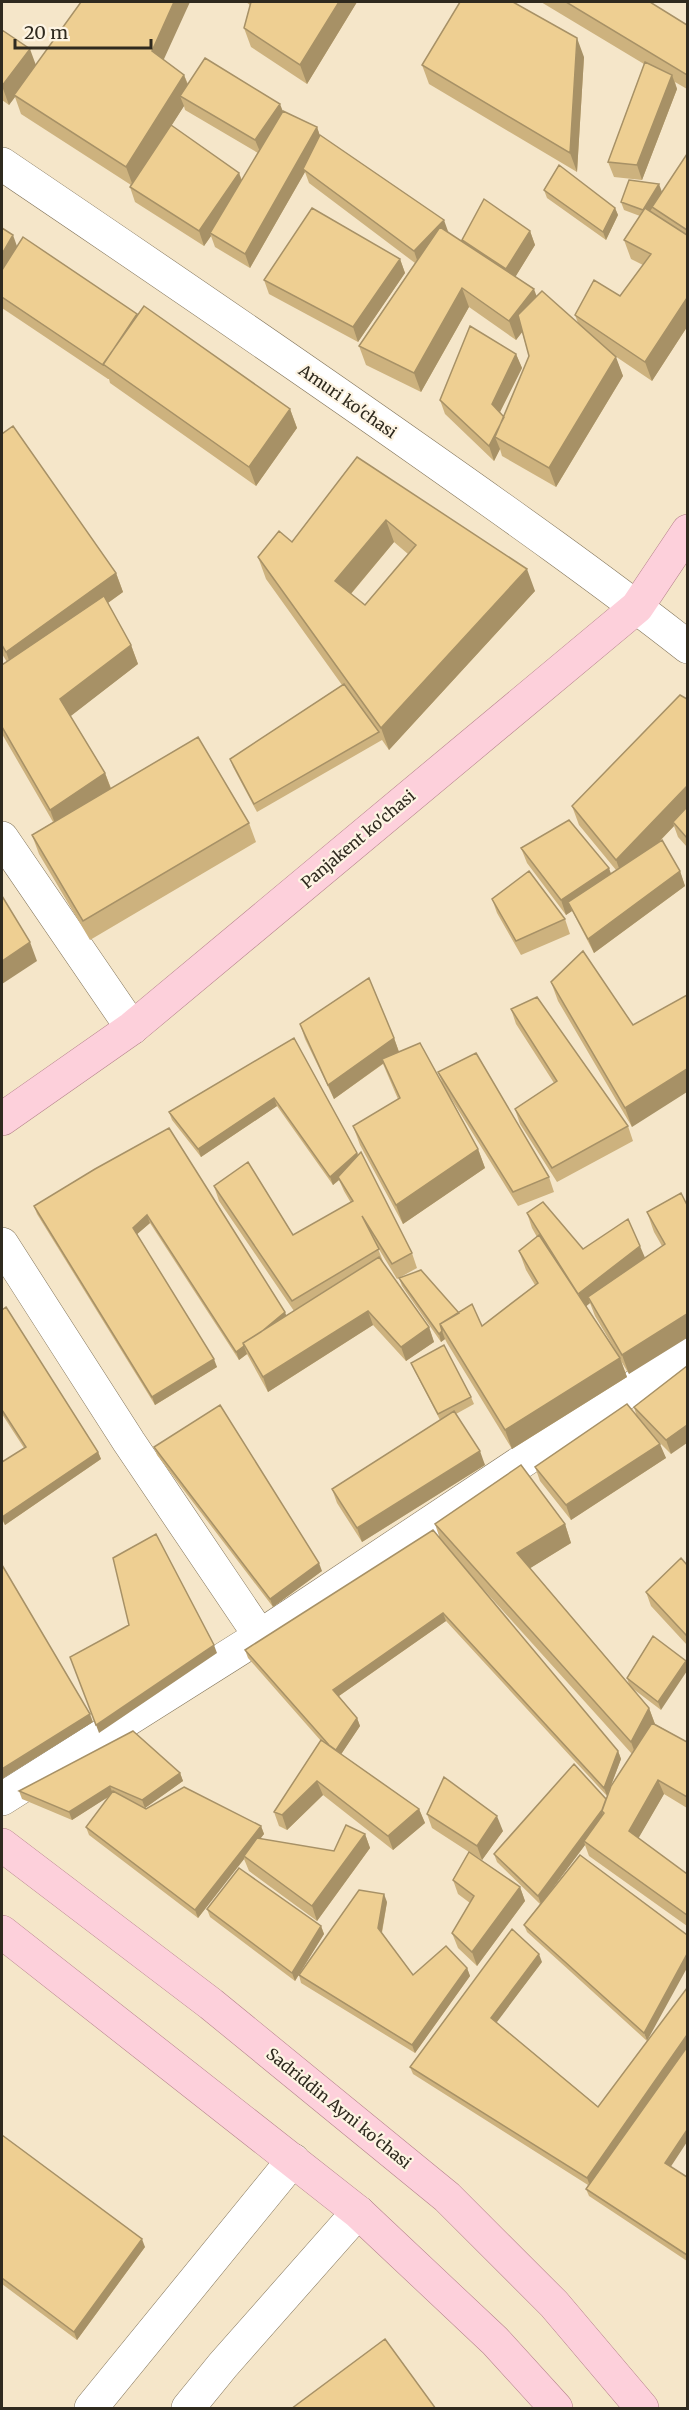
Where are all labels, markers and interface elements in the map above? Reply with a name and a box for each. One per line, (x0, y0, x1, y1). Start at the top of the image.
scale bar (15, 12, 152, 50)
text: 20 m (24, 21, 68, 44)
street label: Amuri ko'chasi (294, 359, 401, 442)
street label: Panjakent ko'chasi (297, 786, 419, 892)
street label: Sadriddin Ayni ko'chasi (263, 2043, 415, 2173)

